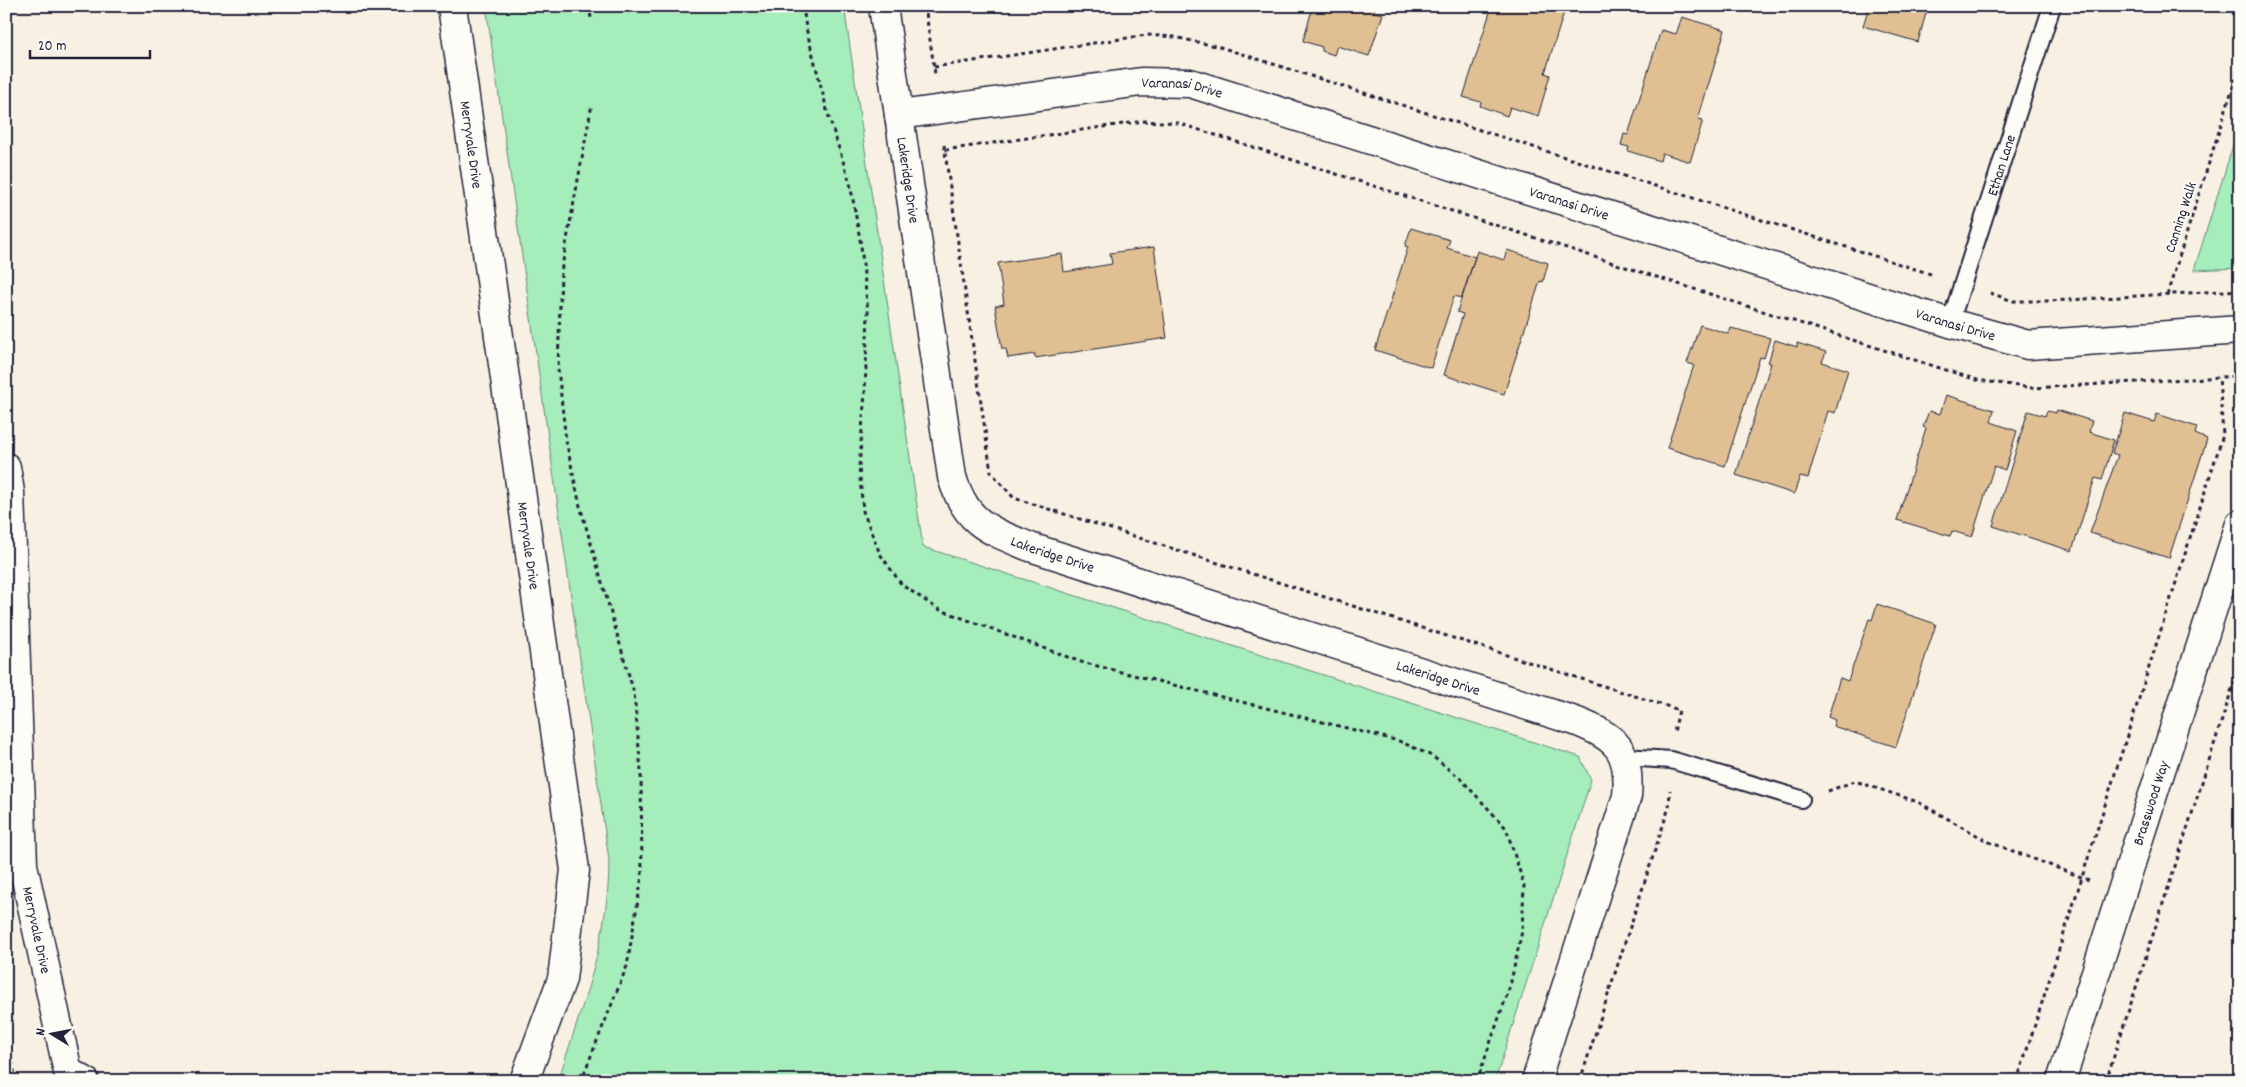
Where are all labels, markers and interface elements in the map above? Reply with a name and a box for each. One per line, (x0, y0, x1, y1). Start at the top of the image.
scale bar (30, 28, 150, 60)
text: 20 m (38, 36, 66, 58)
street label: Varanasi Drive (1141, 73, 1225, 106)
street label: Merryvale Drive (453, 100, 487, 191)
street label: Ethan Lane (1983, 132, 2023, 199)
street label: Lakeridge Drive (889, 136, 924, 225)
street label: Canning Walk (2160, 179, 2204, 256)
street label: Varanasi Drive (1526, 182, 1612, 228)
street label: Varanasi Drive (1912, 304, 1998, 348)
street label: Merryvale Drive (510, 500, 544, 592)
street label: Lakeridge Drive (1007, 531, 1097, 580)
street label: Lakeridge Drive (1393, 656, 1483, 703)
street label: Brasswood Way (2128, 758, 2176, 849)
street label: Merryvale Drive (15, 885, 55, 976)
north arrow (28, 1010, 78, 1060)
text: N (31, 1027, 52, 1037)

